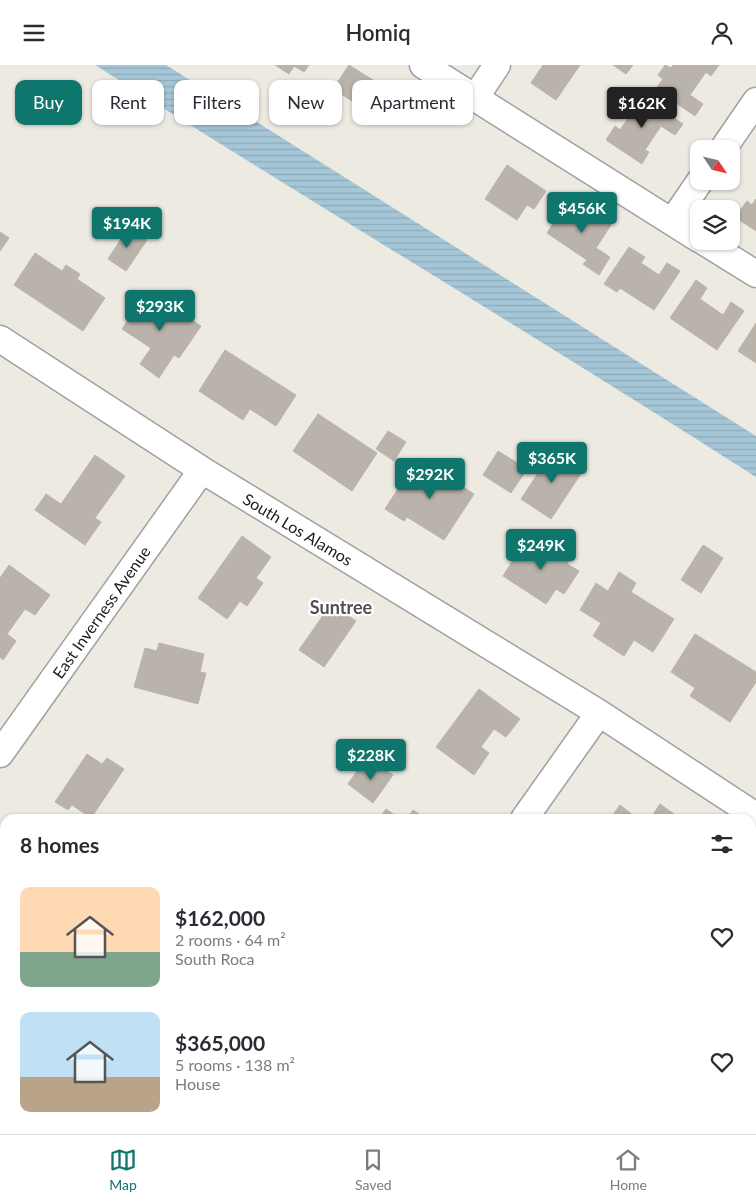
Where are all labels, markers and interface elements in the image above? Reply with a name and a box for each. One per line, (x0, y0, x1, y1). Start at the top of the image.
icon: menu (20, 19, 48, 47)
text: Homiq (345, 19, 411, 46)
icon: person (708, 19, 736, 47)
chip: Buy (15, 80, 82, 125)
chip: Rent (92, 80, 164, 125)
chip: Filters (174, 80, 259, 125)
chip: New (269, 80, 342, 125)
chip: Apartment (352, 80, 473, 125)
pin: $162K (607, 87, 677, 129)
text: $162K (618, 93, 666, 112)
north arrow (690, 140, 740, 190)
map controls (690, 140, 740, 250)
pin: $456K (547, 191, 617, 234)
text: $456K (558, 198, 606, 217)
button: layers (690, 200, 740, 250)
pin: $194K (92, 207, 162, 249)
text: $194K (103, 213, 151, 232)
pin: $293K (125, 289, 195, 332)
text: $293K (136, 296, 184, 315)
pin: $365K (517, 441, 587, 484)
text: $365K (528, 448, 576, 467)
pin: $292K (395, 457, 465, 500)
text: $292K (406, 464, 454, 483)
street label: South Los Alamos (240, 489, 356, 569)
pin: $249K (506, 529, 576, 571)
text: $249K (517, 535, 565, 554)
street label: East Inverness Avenue (48, 542, 154, 682)
district label: Suntree (310, 596, 373, 618)
pin: $228K (336, 739, 406, 781)
text: $228K (347, 745, 395, 764)
icon: filters (708, 830, 736, 858)
text: 8 homes (20, 832, 99, 857)
text: $162,000 (175, 905, 265, 930)
icon: home (60, 907, 120, 967)
icon: heart (708, 923, 736, 951)
text: 2 rooms · 64 m² (175, 930, 286, 949)
text: South Roca (175, 949, 255, 968)
text: $365,000 (175, 1030, 265, 1055)
icon: home (60, 1032, 120, 1092)
icon: heart (708, 1048, 736, 1076)
text: 5 rooms · 138 m² (175, 1055, 295, 1074)
text: House (175, 1074, 220, 1093)
tab: Map (109, 1146, 137, 1193)
tab: Saved (355, 1146, 392, 1193)
tab: Home (610, 1146, 647, 1193)

